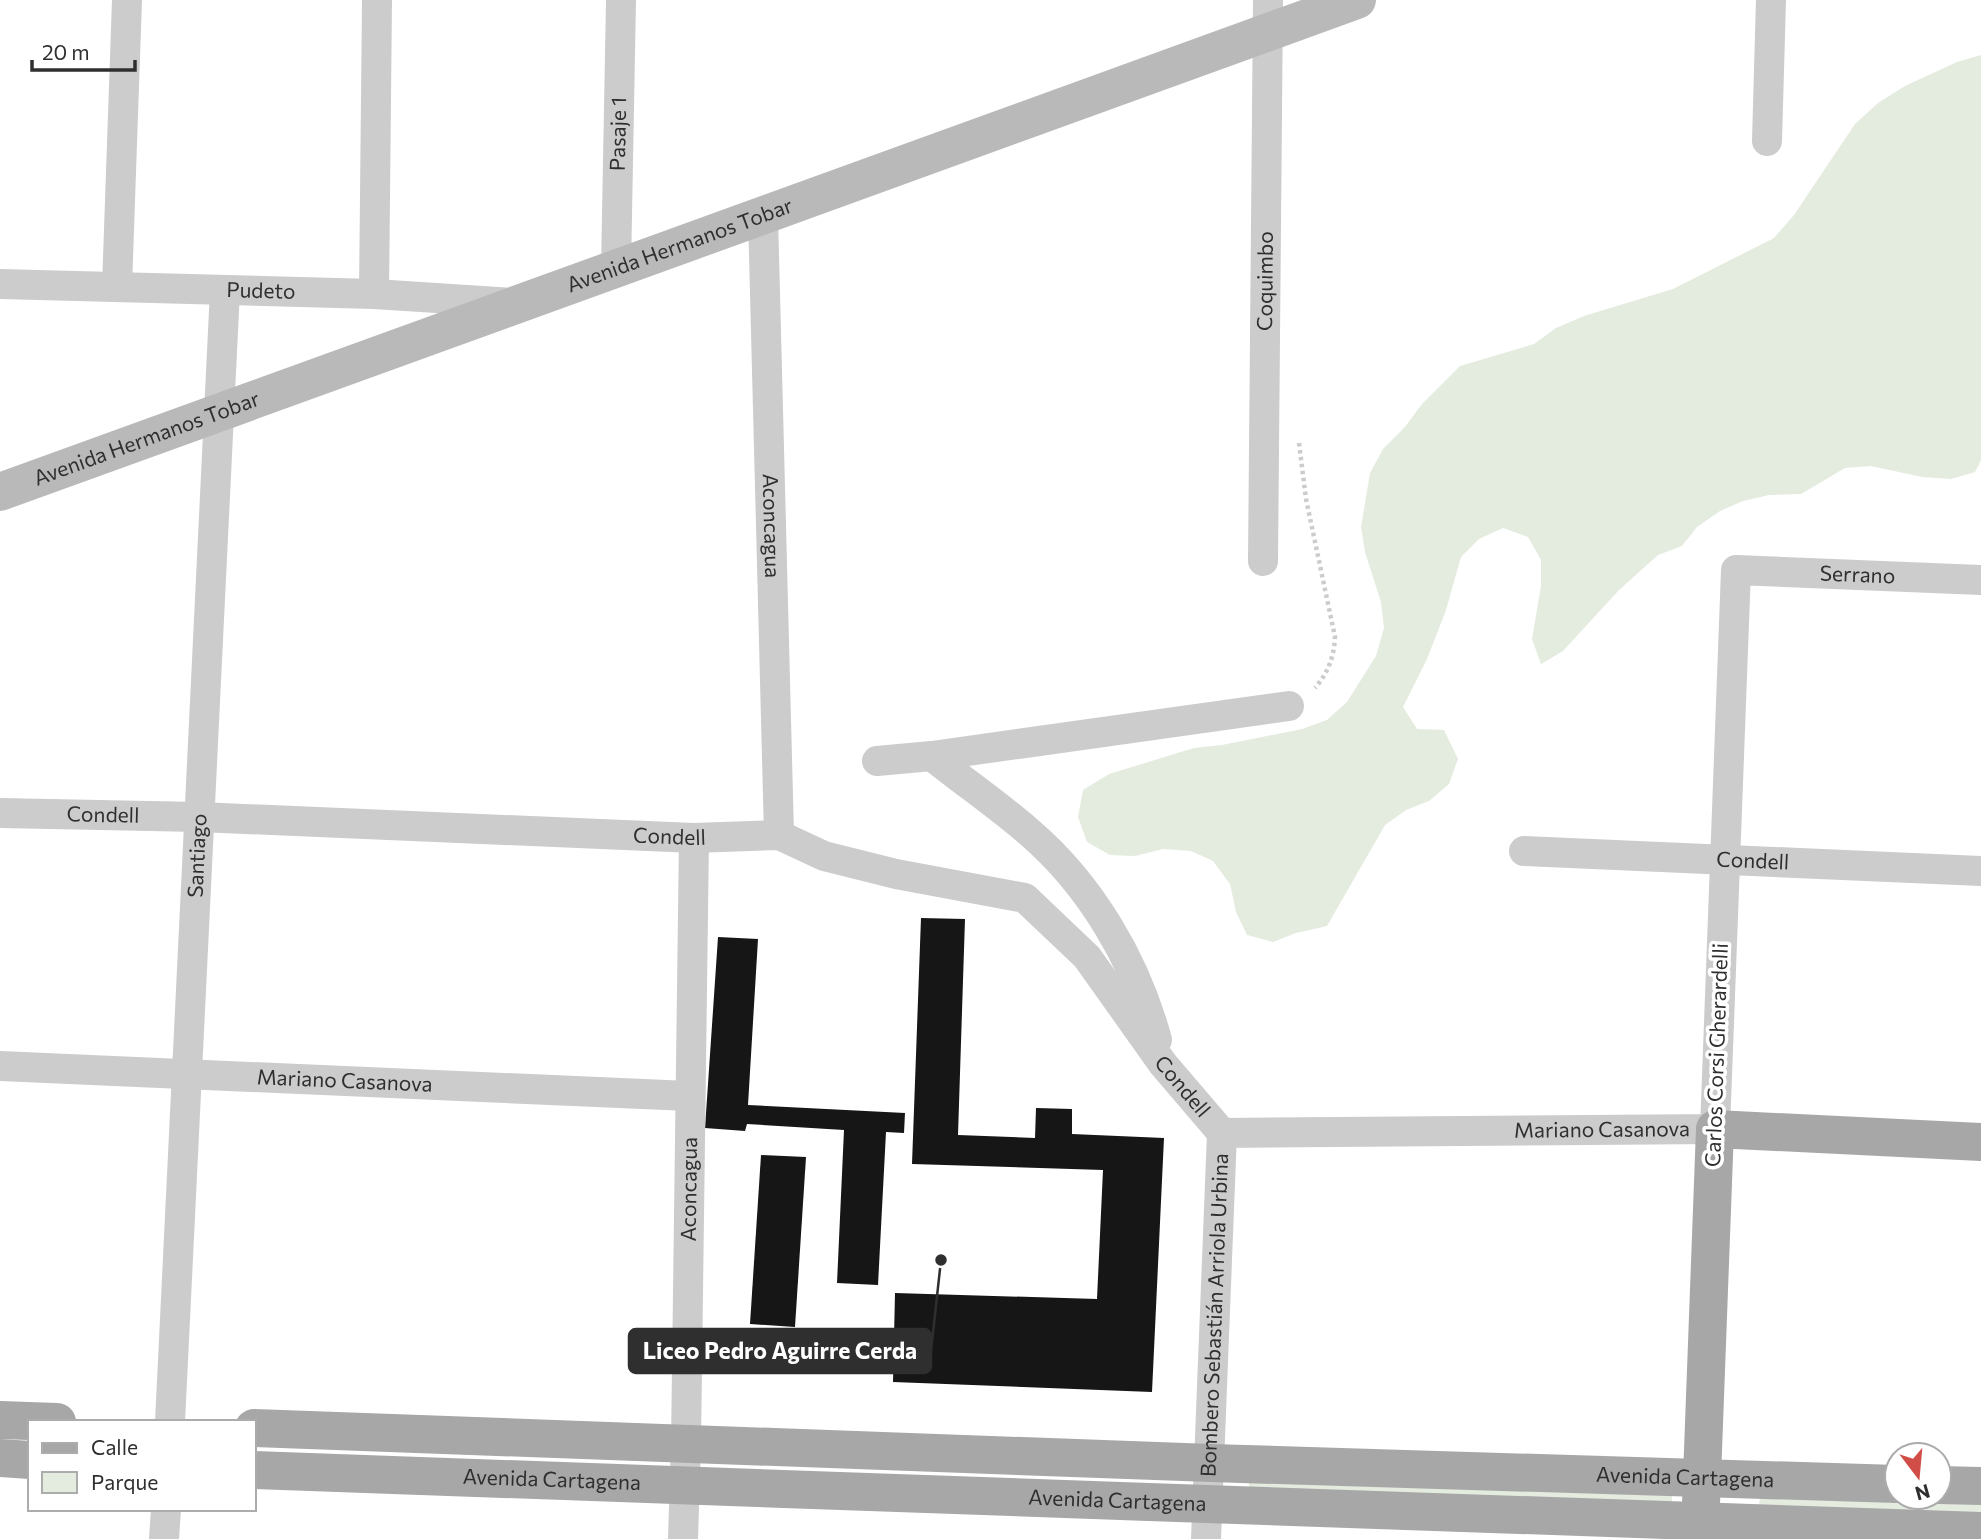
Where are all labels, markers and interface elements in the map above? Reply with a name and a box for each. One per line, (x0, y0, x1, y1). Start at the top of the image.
scale bar (32, 28, 135, 72)
text: 20 m (42, 39, 90, 64)
street label: Pasaje 1 (604, 97, 630, 171)
street label: Avenida Hermanos Tobar (563, 192, 796, 297)
street label: Coquimbo (1251, 231, 1277, 331)
street label: Pudeto (226, 276, 296, 303)
street label: Avenida Hermanos Tobar (30, 385, 263, 490)
street label: Aconcagua (759, 473, 786, 578)
street label: Serrano (1819, 559, 1896, 587)
street label: Condell (66, 800, 140, 827)
street label: Santiago (181, 813, 211, 898)
street label: Condell (633, 821, 706, 849)
street label: Condell (1716, 845, 1790, 874)
street label: Carlos Corsi Gherardelli (1699, 943, 1732, 1167)
street label: Condell (1150, 1050, 1217, 1121)
street label: Mariano Casanova (256, 1063, 433, 1096)
street label: Mariano Casanova (1514, 1115, 1690, 1142)
street label: Aconcagua (675, 1137, 701, 1241)
street label: Bombero Sebastián Arriola Urbina (1194, 1153, 1232, 1478)
callout: Liceo Pedro Aguirre Cerda (629, 1329, 931, 1373)
text: Liceo Pedro Aguirre Cerda (643, 1336, 917, 1364)
legend (28, 1420, 256, 1511)
text: Calle (91, 1434, 138, 1459)
north arrow (1883, 1441, 1953, 1511)
street label: Avenida Cartagena (1596, 1461, 1775, 1491)
street label: Avenida Cartagena (462, 1463, 642, 1494)
text: Parque (91, 1469, 158, 1494)
text: N (1913, 1480, 1933, 1506)
street label: Avenida Cartagena (1028, 1484, 1207, 1515)

